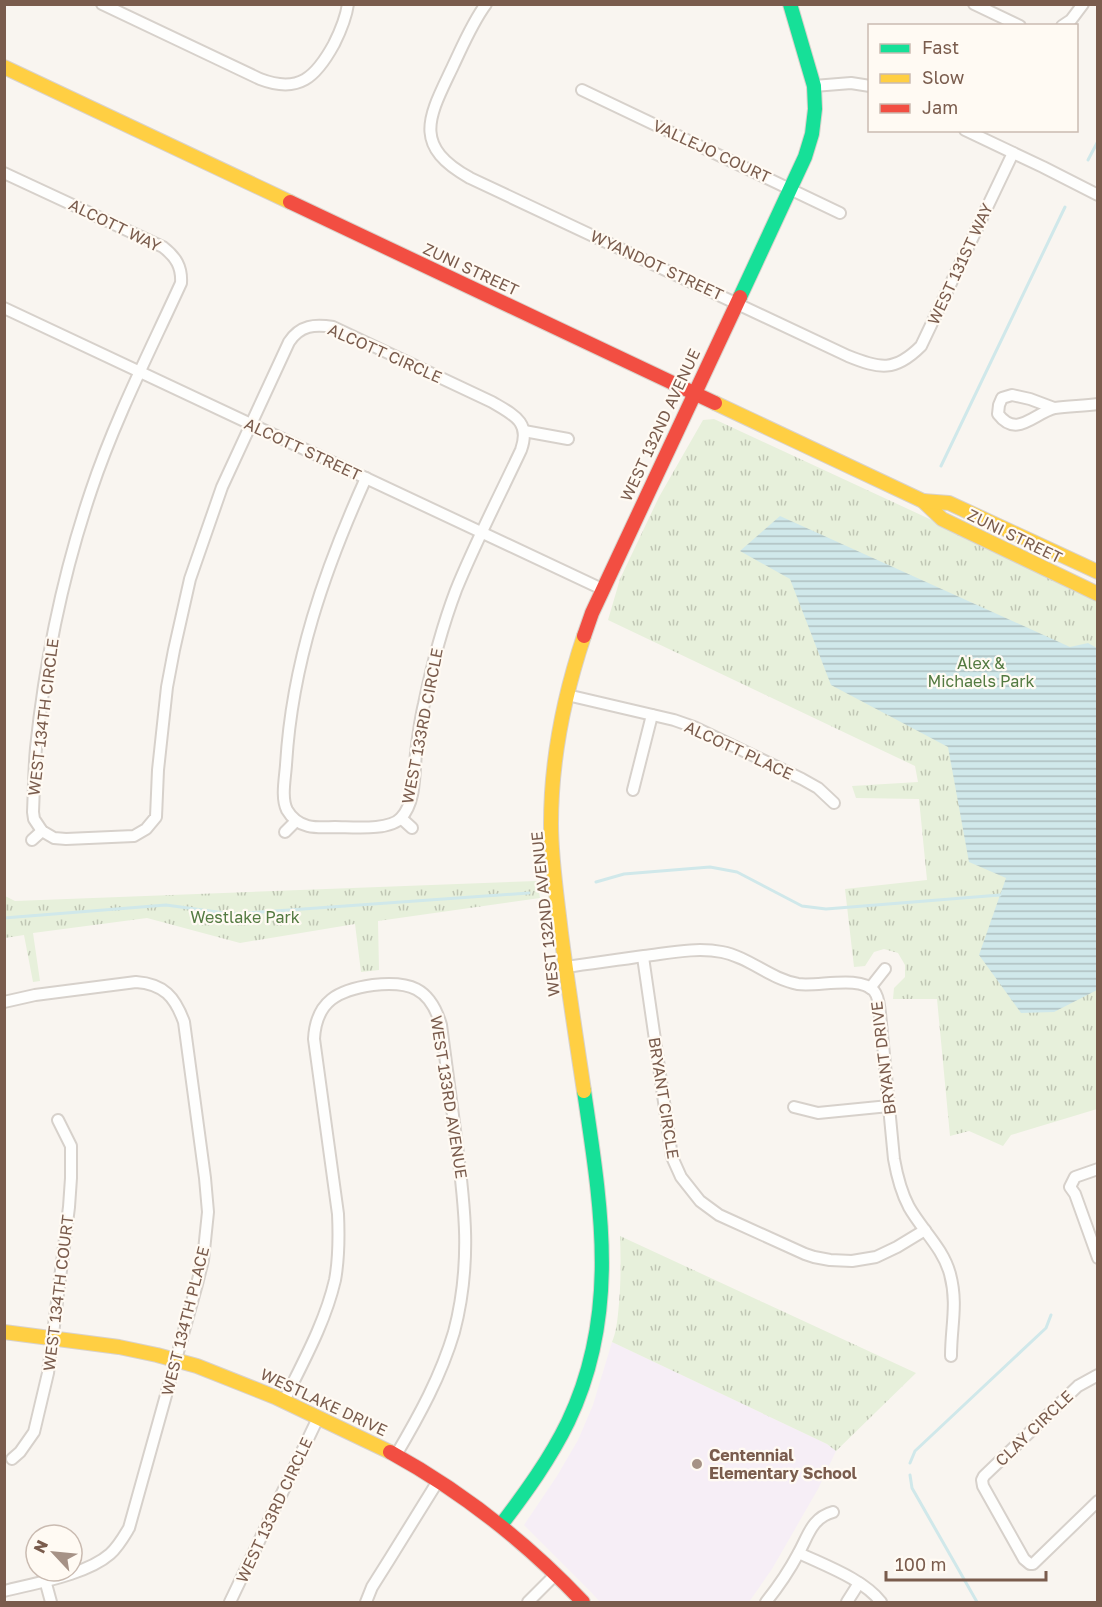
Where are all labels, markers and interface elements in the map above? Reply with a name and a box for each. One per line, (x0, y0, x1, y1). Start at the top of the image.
legend (868, 24, 1078, 132)
text: Fast (922, 36, 959, 58)
text: Slow (922, 66, 965, 88)
text: Jam (922, 96, 958, 118)
street label: VALLEJO COURT (650, 115, 774, 187)
street label: ALCOTT WAY (66, 194, 165, 256)
street label: WEST 131ST WAY (923, 199, 997, 328)
street label: WYANDOT STREET (587, 225, 727, 305)
street label: ZUNI STREET (420, 238, 522, 300)
street label: ALCOTT CIRCLE (325, 319, 445, 387)
street label: WEST 132ND AVENUE (616, 345, 704, 505)
street label: ALCOTT STREET (241, 413, 365, 485)
street label: ZUNI STREET (964, 504, 1066, 568)
street label: WEST 134TH CIRCLE (23, 637, 63, 797)
street label: WEST 133RD CIRCLE (397, 646, 447, 806)
park label: Alex & Michaels Park (927, 653, 1035, 691)
street label: ALCOTT PLACE (682, 716, 796, 784)
street label: WEST 132ND AVENUE (526, 830, 564, 998)
park label: Westlake Park (190, 907, 300, 927)
street label: BRYANT DRIVE (866, 1000, 900, 1116)
street label: WEST 133RD AVENUE (426, 1014, 472, 1180)
street label: BRYANT CIRCLE (644, 1036, 684, 1160)
street label: WEST 134TH COURT (39, 1214, 78, 1372)
street label: WEST 134TH PLACE (157, 1244, 213, 1398)
street label: WESTLAKE DRIVE (257, 1364, 391, 1440)
street label: CLAY CIRCLE (991, 1386, 1077, 1470)
street label: WEST 133RD CIRCLE (232, 1434, 316, 1586)
place label: Centennial Elementary School (709, 1445, 858, 1483)
marker: Centennial Elementary School (690, 1457, 704, 1471)
north arrow (24, 1523, 84, 1583)
text: N (29, 1537, 52, 1556)
scale bar (886, 1544, 1046, 1582)
text: 100 m (895, 1553, 946, 1575)

